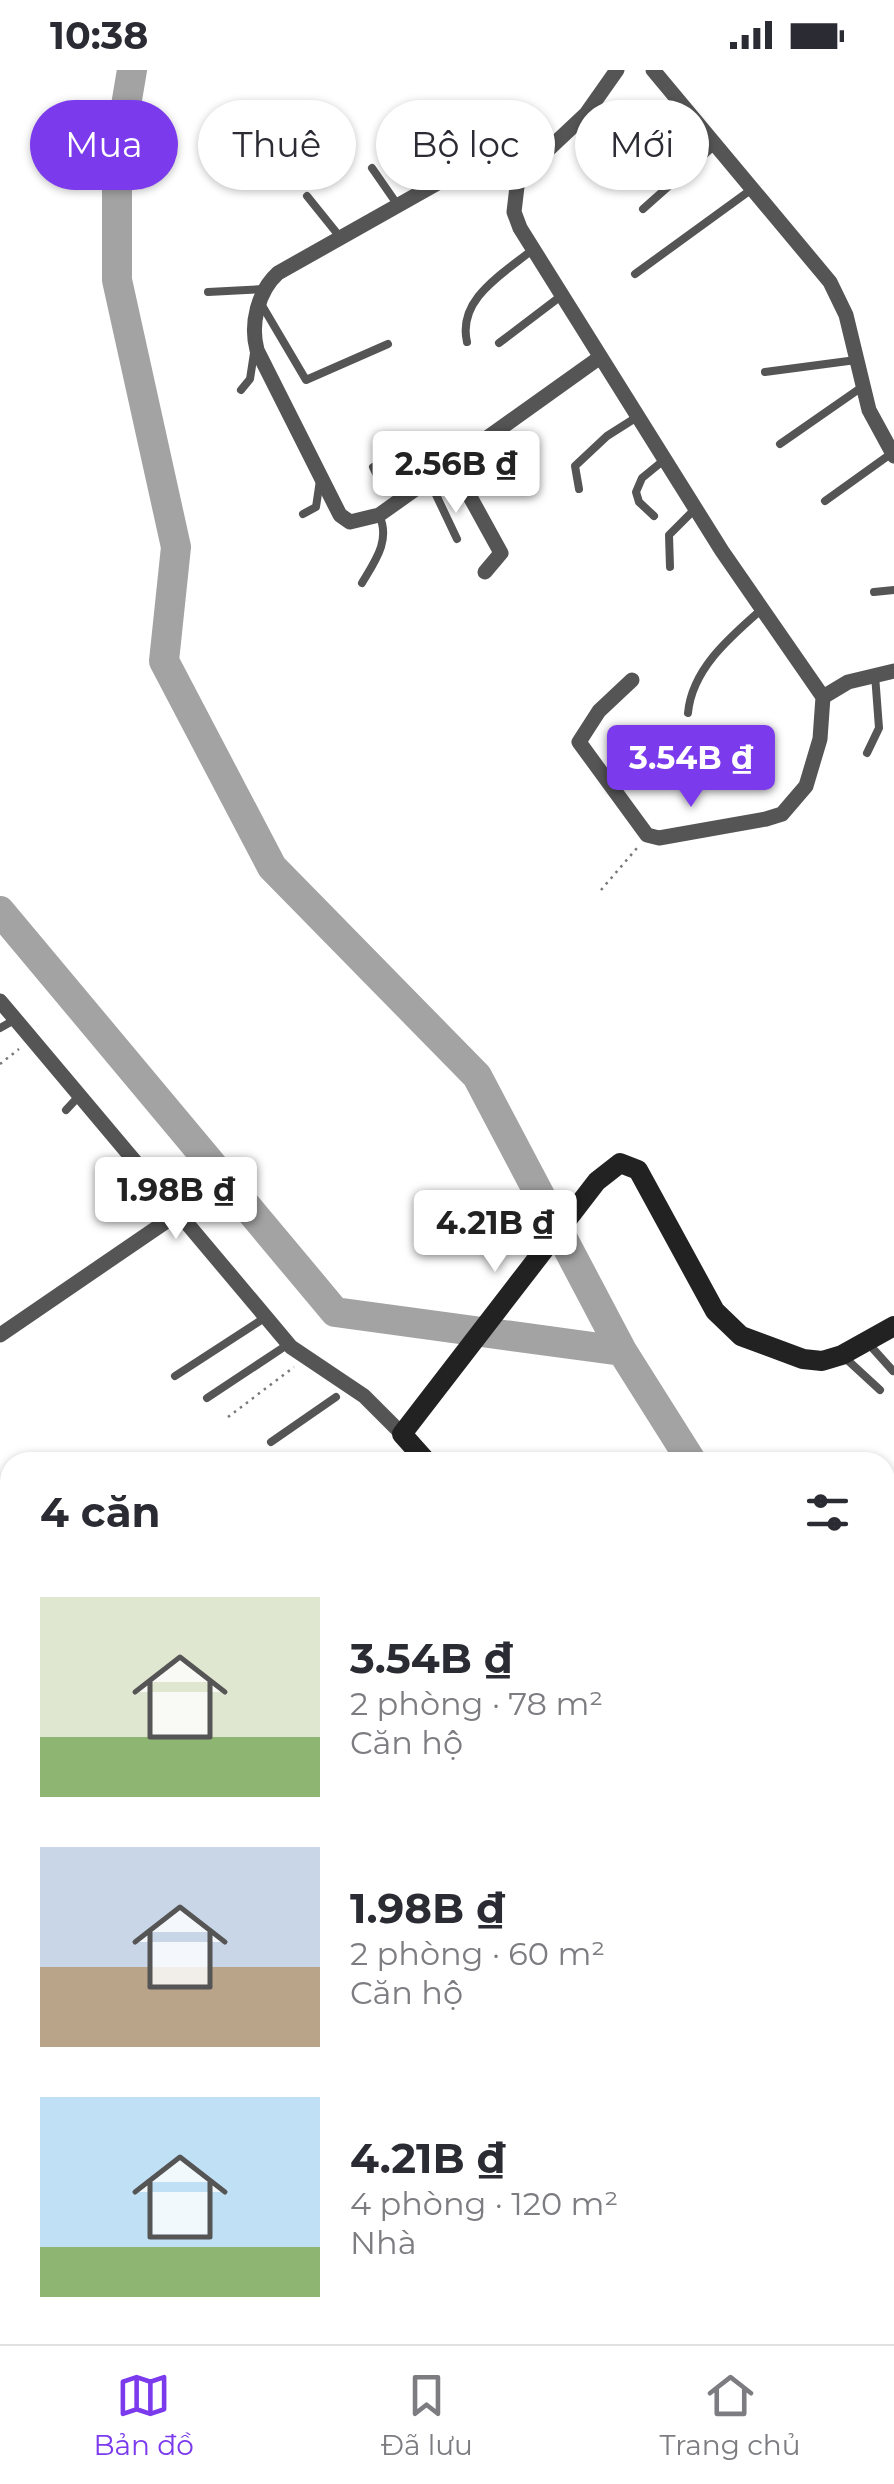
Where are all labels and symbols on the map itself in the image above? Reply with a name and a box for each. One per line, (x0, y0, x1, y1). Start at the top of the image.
pin: 2.56B ₫ (364, 431, 548, 516)
pin: 3.54B ₫ (599, 725, 783, 810)
pin: 1.98B ₫ (84, 1157, 268, 1242)
pin: 4.21B ₫ (403, 1190, 587, 1275)

